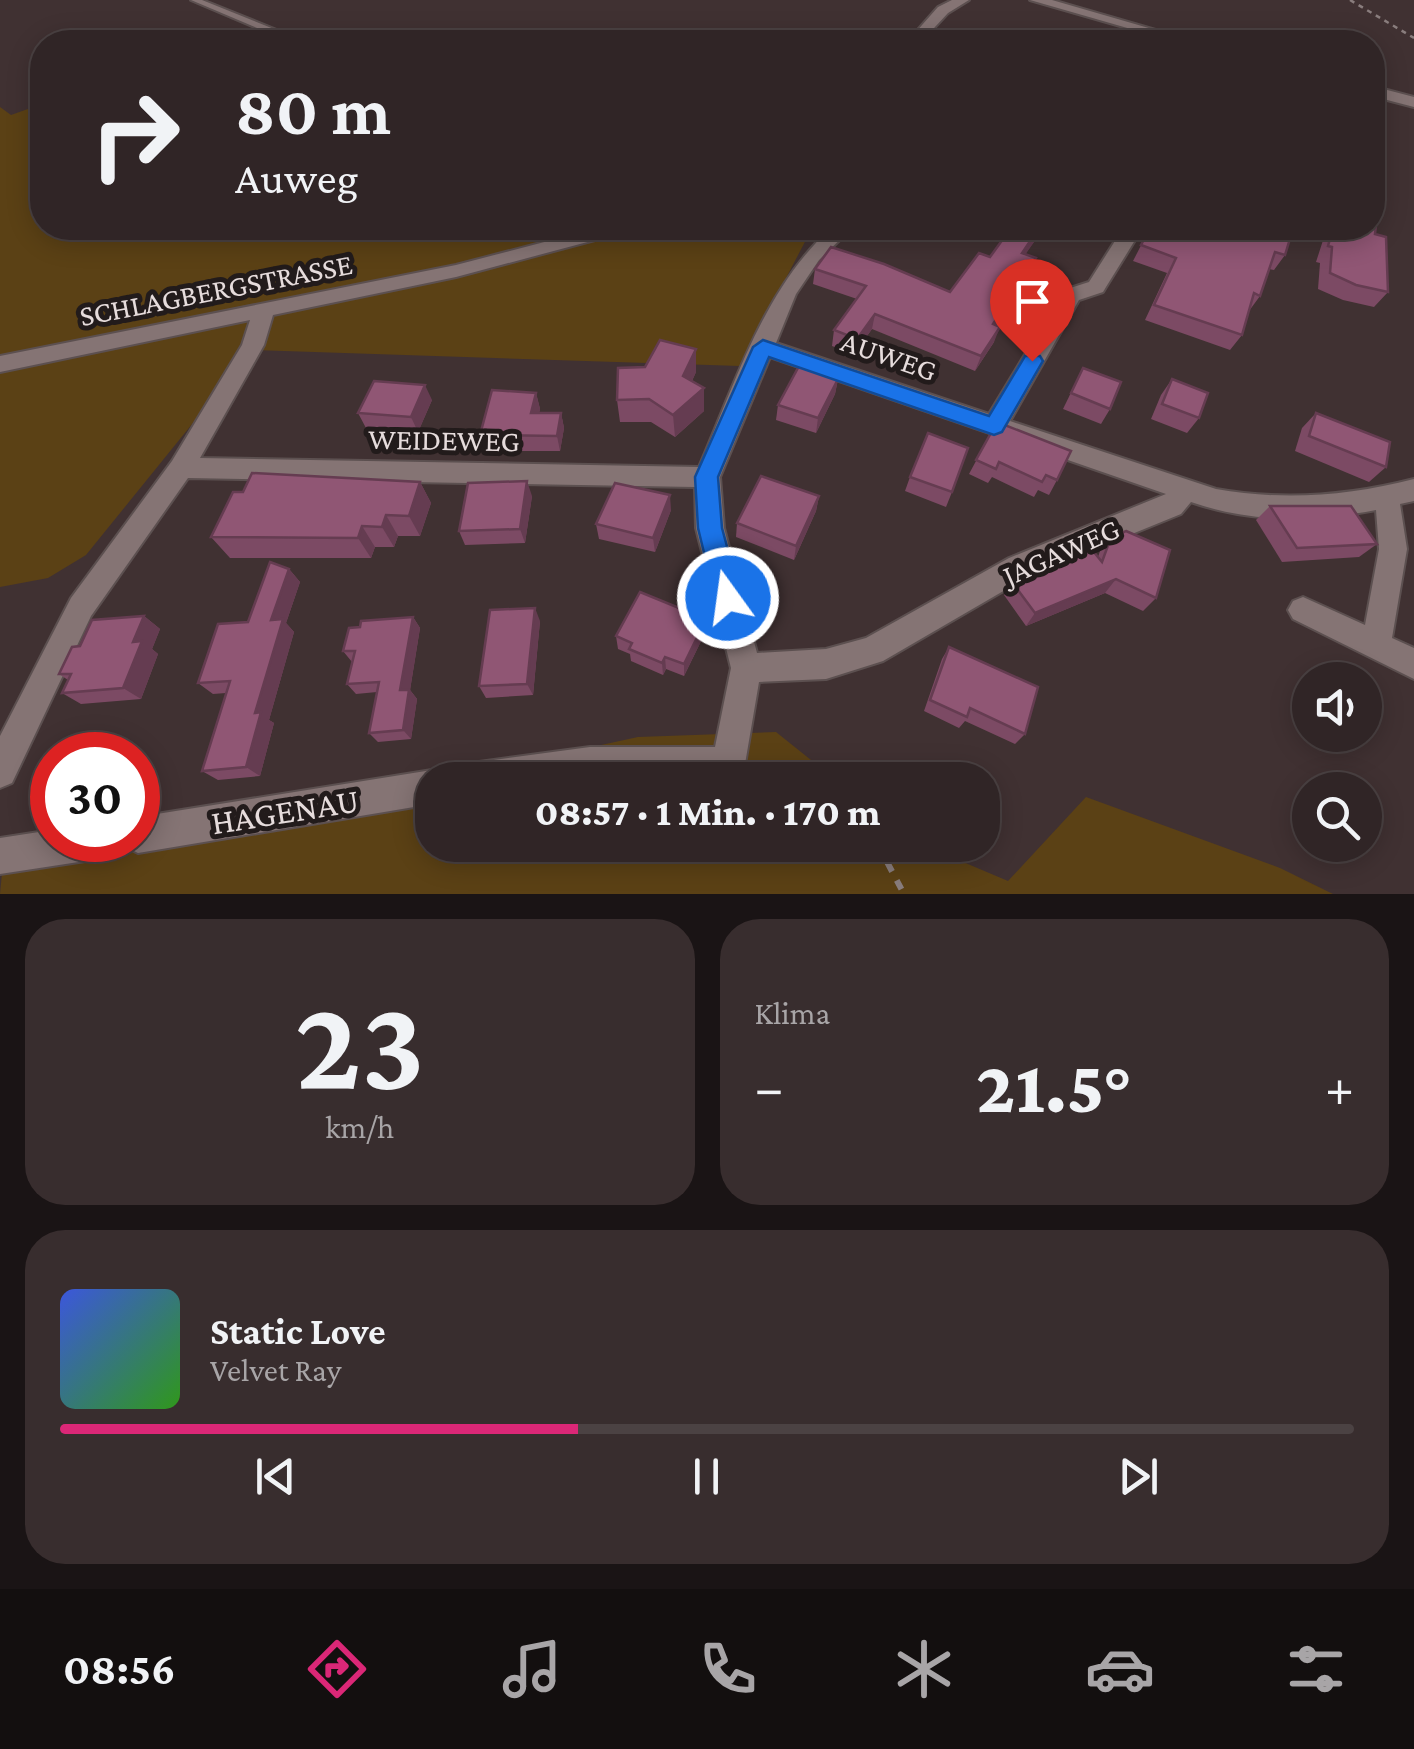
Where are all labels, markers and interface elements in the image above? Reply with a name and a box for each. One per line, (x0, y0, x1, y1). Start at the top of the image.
icon: right (70, 70, 200, 200)
text: 80 m (235, 71, 391, 149)
text: Auweg (235, 153, 358, 203)
street label: SCHLAGBERGSTRASSE (77, 247, 355, 332)
pin (990, 259, 1075, 362)
icon: arrive (1005, 274, 1060, 329)
street label: AUWEG (837, 324, 941, 387)
street label: WEIDEWEG (368, 422, 520, 457)
street label: JAGAWEG (995, 511, 1124, 593)
position arrow (676, 546, 780, 650)
map controls (1292, 662, 1382, 862)
button: sound (1292, 662, 1382, 752)
speed limit sign: 30 (30, 732, 160, 862)
button: search (1292, 772, 1382, 862)
street label: HAGENAU (208, 781, 362, 842)
text: 08:57 · 1 Min. · 170 m (535, 791, 880, 833)
text: 23 (295, 971, 425, 1116)
text: Klima (755, 995, 830, 1031)
text: 21.5° (976, 1045, 1132, 1128)
text: − (755, 1057, 784, 1118)
text: + (1325, 1057, 1354, 1118)
text: km/h (325, 1109, 394, 1145)
text: Static Love (210, 1310, 386, 1352)
text: Velvet Ray (210, 1352, 341, 1388)
icon: previous (248, 1449, 303, 1504)
icon: pause (679, 1449, 734, 1504)
icon: next (1111, 1449, 1166, 1504)
icon: directions (302, 1634, 372, 1704)
icon: music (497, 1634, 567, 1704)
icon: phone (693, 1634, 763, 1704)
icon: climate (889, 1634, 959, 1704)
icon: car (1085, 1634, 1155, 1704)
icon: filters (1281, 1634, 1351, 1704)
text: 08:56 (63, 1644, 176, 1694)

